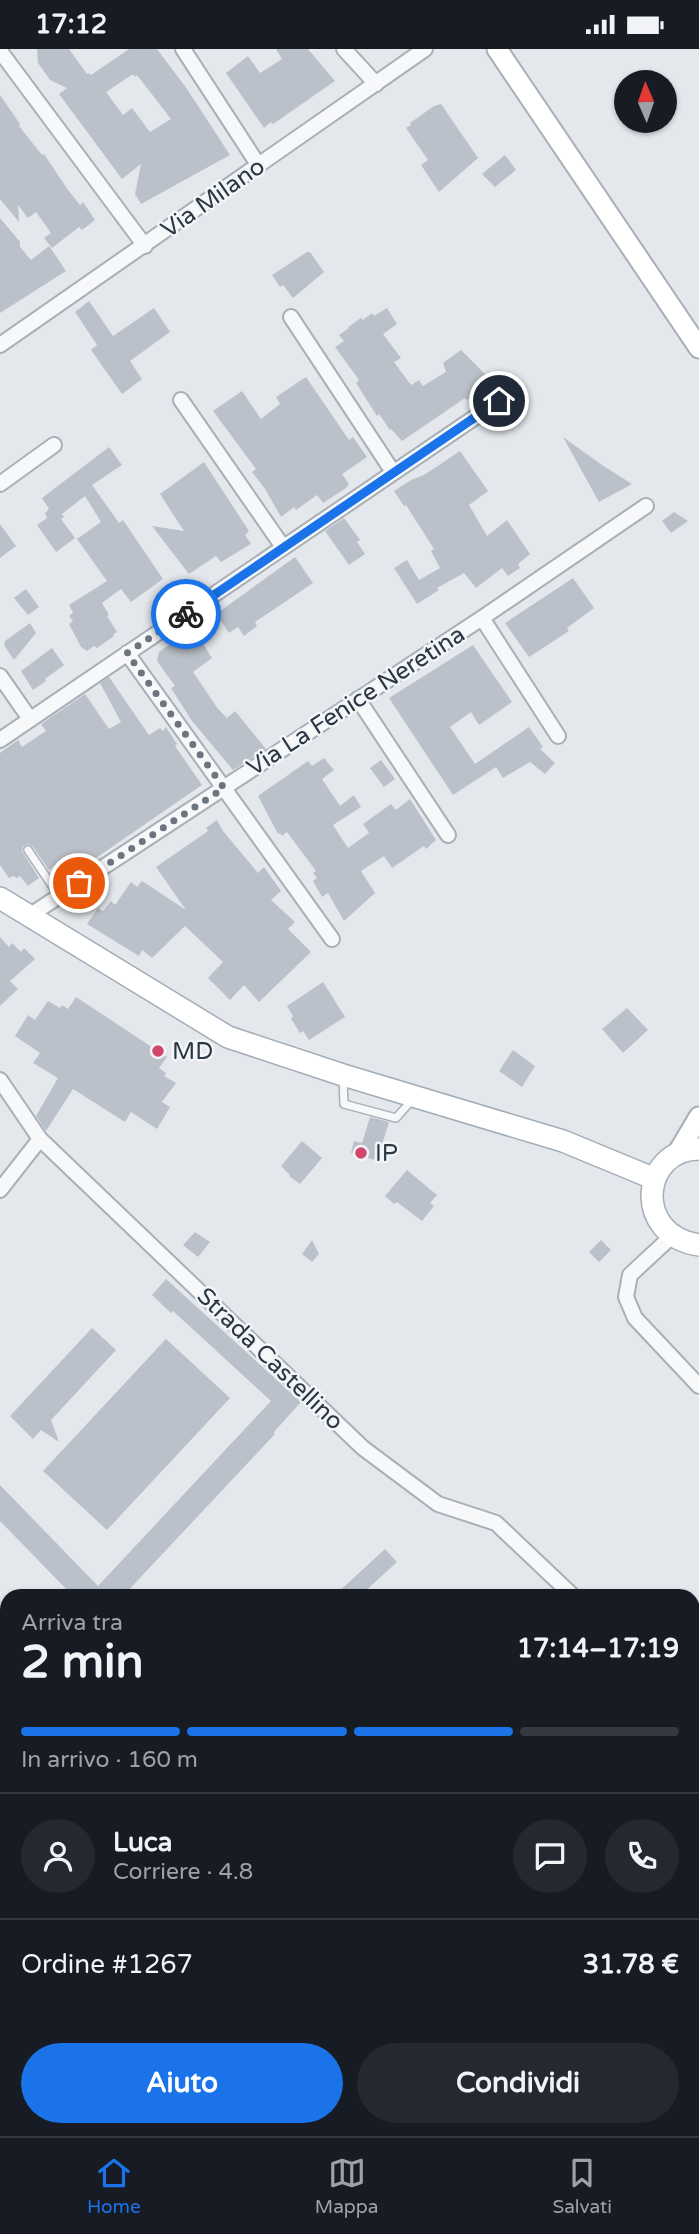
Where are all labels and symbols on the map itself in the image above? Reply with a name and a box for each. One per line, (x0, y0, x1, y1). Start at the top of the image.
north arrow (614, 70, 677, 133)
street label: Via Milano (156, 152, 270, 244)
pin (469, 371, 529, 431)
courier (151, 579, 221, 649)
street label: Via La Fenice Neretina (242, 620, 470, 782)
pin (49, 853, 109, 913)
place label: MD (172, 1037, 213, 1066)
marker: MD (150, 1043, 166, 1059)
place label: IP (375, 1139, 398, 1168)
marker: IP (353, 1145, 369, 1161)
street label: Strada Castellino (191, 1282, 349, 1436)

